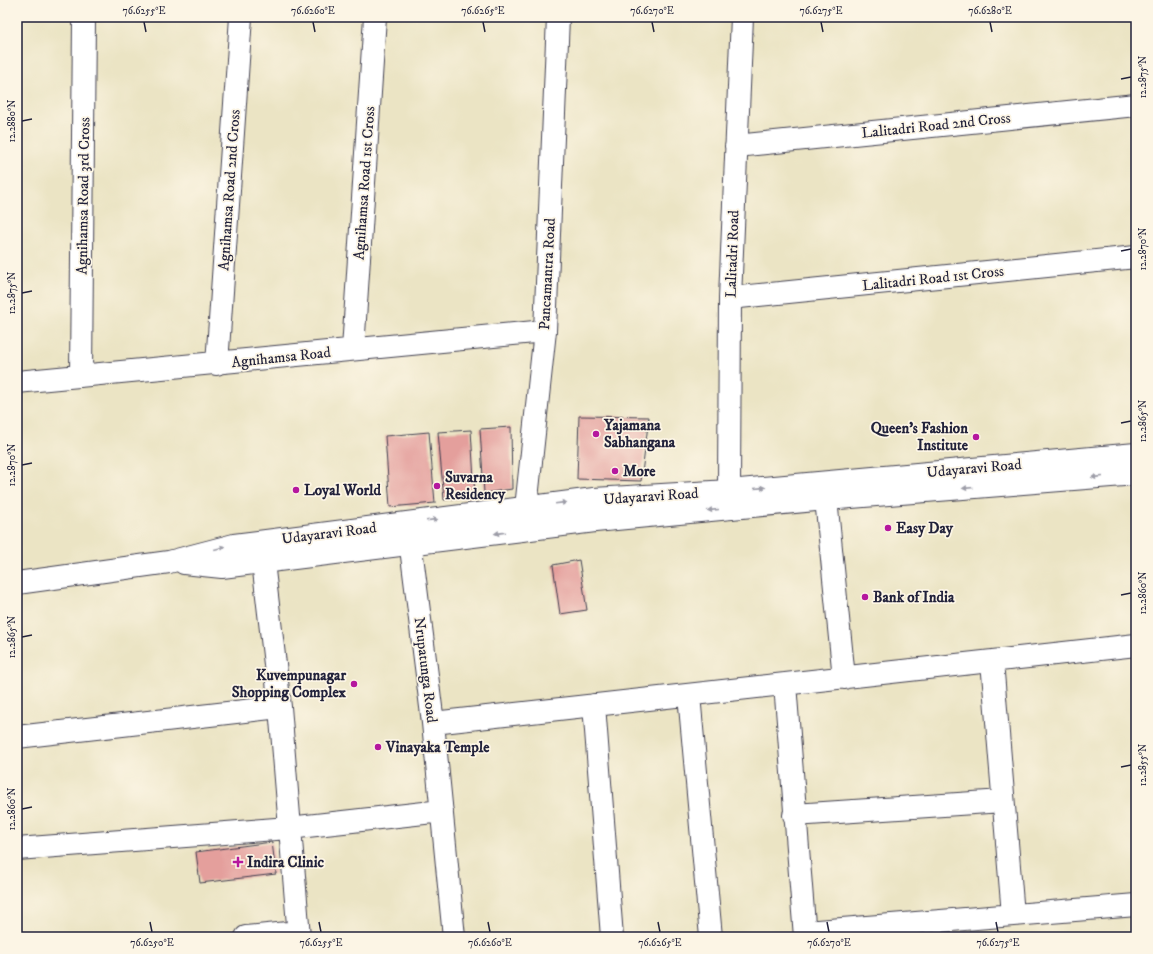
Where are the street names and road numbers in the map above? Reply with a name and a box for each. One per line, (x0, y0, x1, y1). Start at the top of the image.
street label: Agnihamsa Road 1st Cross (350, 105, 379, 261)
street label: Lalitadri Road 2nd Cross (861, 108, 1012, 143)
street label: Agnihamsa Road 2nd Cross (214, 109, 245, 271)
street label: Agnihamsa Road 3rd Cross (73, 117, 94, 275)
street label: Lalitadri Road (721, 209, 744, 298)
street label: Pancamantra Road (535, 217, 560, 331)
street label: Lalitadri Road 1st Cross (861, 262, 1005, 295)
street label: Agnihamsa Road (230, 343, 332, 372)
street label: Udayaravi Road (926, 455, 1023, 482)
street label: Udayaravi Road (603, 484, 700, 509)
street label: Udayaravi Road (281, 518, 378, 549)
street label: Nrupatunga Road (410, 616, 441, 725)

